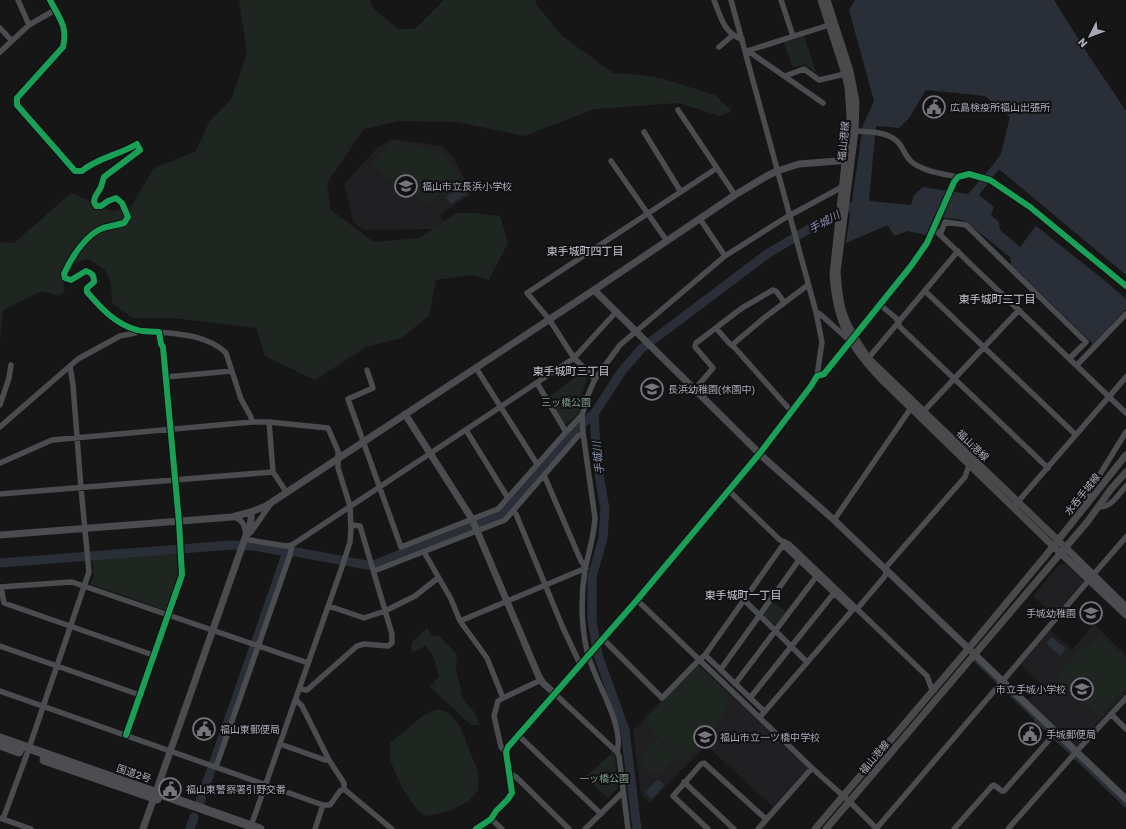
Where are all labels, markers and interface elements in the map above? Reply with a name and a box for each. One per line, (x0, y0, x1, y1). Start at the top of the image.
north arrow (1070, 16, 1110, 56)
text: N (1075, 35, 1090, 50)
public building icon: 広島検疫所福山出張所 (921, 94, 947, 120)
place label: 広島検疫所福山出張所 (950, 102, 1050, 114)
street label: 福山港線 (836, 121, 852, 162)
school or university icon: 福山市立長浜小学校 (393, 173, 419, 199)
place label: 福山市立長浜小学校 (422, 181, 512, 193)
water label: 手城川 (807, 208, 843, 236)
district label: 東手城町四丁目 (547, 245, 624, 258)
district label: 東手城町二丁目 (959, 293, 1036, 306)
district label: 東手城町三丁目 (533, 365, 610, 378)
school or university icon: 長浜幼稚園(休園中) (639, 376, 665, 402)
place label: 長浜幼稚園(休園中) (668, 384, 755, 396)
park label: 三ッ橋公園 (541, 397, 591, 409)
street label: 福山港線 (954, 428, 991, 464)
water label: 手城川 (590, 440, 607, 475)
street label: 水呑手城線 (1062, 471, 1103, 518)
district label: 東手城町一丁目 (705, 589, 782, 602)
school or university icon: 手城幼稚園 (1078, 600, 1104, 626)
place label: 手城幼稚園 (1026, 608, 1076, 620)
school or university icon: 市立手城小学校 (1069, 676, 1095, 702)
place label: 市立手城小学校 (996, 684, 1066, 696)
public building icon: 福山東郵便局 (191, 716, 217, 742)
public building icon: 手城郵便局 (1017, 721, 1043, 747)
place label: 福山東郵便局 (220, 724, 280, 736)
school or university icon: 福山市立一ツ橋中学校 (692, 724, 718, 750)
place label: 手城郵便局 (1046, 729, 1096, 741)
place label: 福山市立一ツ橋中学校 (720, 732, 820, 744)
street label: 福山港線 (857, 738, 892, 777)
street label: 国道2号 (115, 762, 153, 785)
park label: 一ッ橋公園 (579, 773, 629, 785)
public building icon: 福山東警察署引野交番 (157, 776, 183, 802)
place label: 福山東警察署引野交番 (186, 784, 286, 796)

